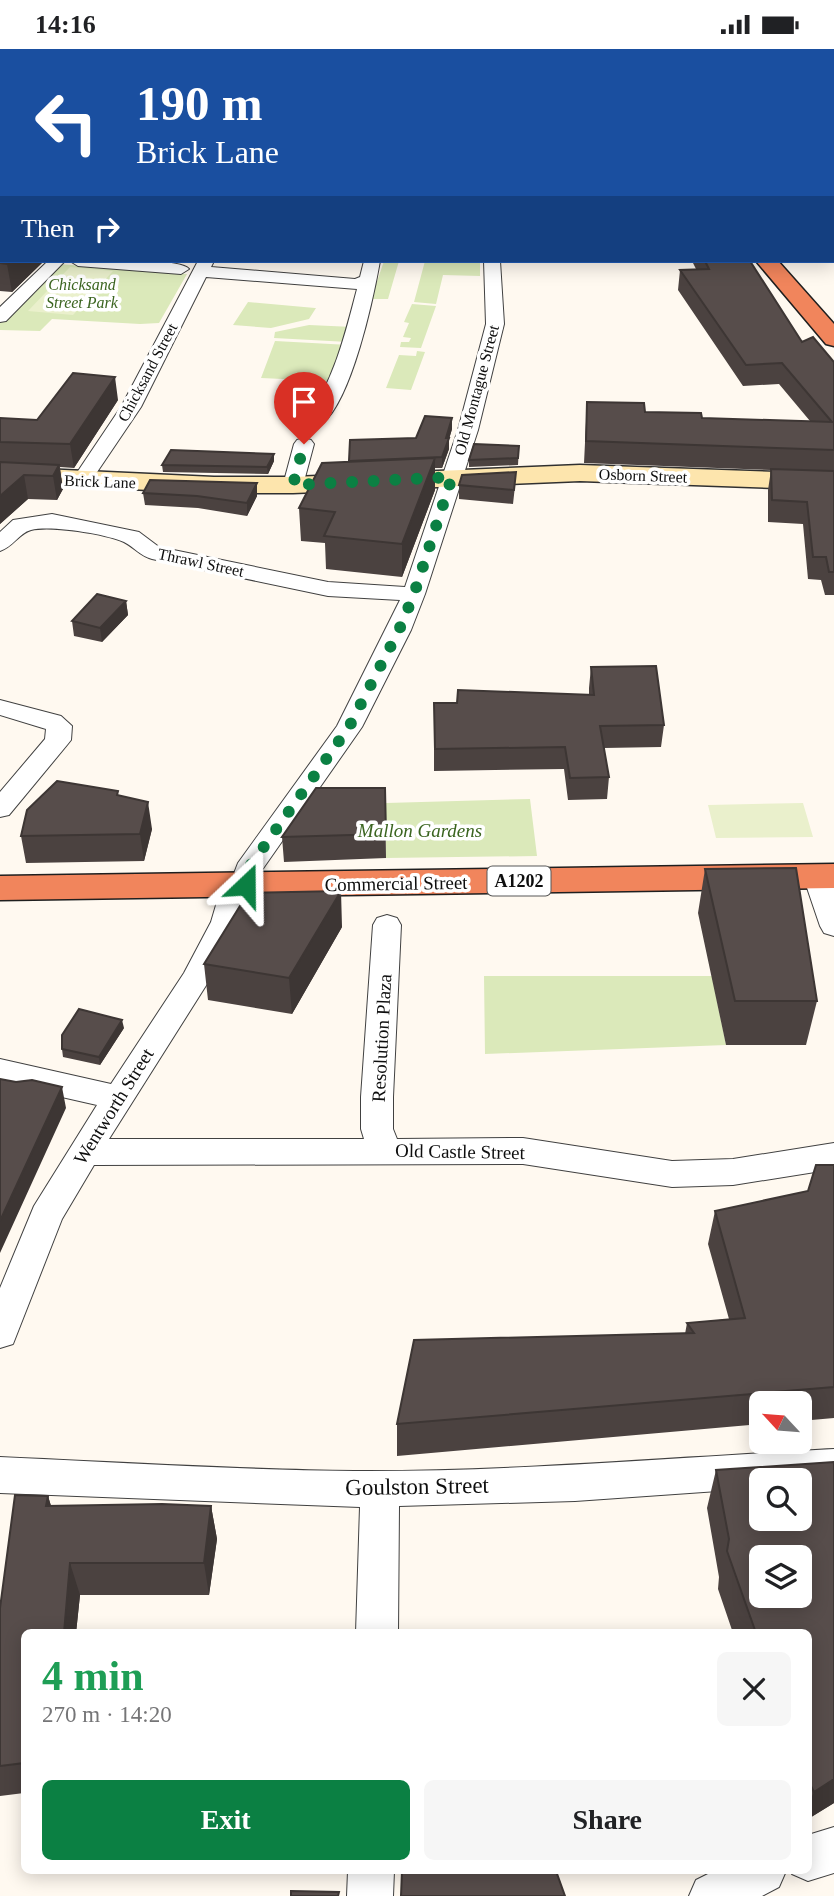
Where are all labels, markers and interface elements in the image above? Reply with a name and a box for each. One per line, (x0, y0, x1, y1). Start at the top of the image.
text: 14:16 (35, 10, 96, 39)
text: 190 m (136, 76, 263, 131)
icon: left (21, 77, 112, 168)
text: Brick Lane (136, 134, 279, 170)
icon: right (88, 210, 126, 248)
text: Then (21, 214, 74, 243)
park label: Chicksand Street Park (46, 276, 119, 311)
street label: Chicksand Street (114, 320, 181, 424)
street label: Old Montague Street (451, 323, 503, 457)
pin (274, 372, 334, 444)
icon: arrive (285, 383, 323, 421)
street label: Osborn Street (598, 465, 688, 486)
street label: Brick Lane (64, 472, 136, 491)
street label: Thrawl Street (156, 545, 246, 580)
park label: Mallon Gardens (357, 820, 482, 841)
position arrow (209, 848, 283, 922)
road number: A1202 (488, 867, 550, 895)
street label: Commercial Street (324, 872, 468, 895)
street label: Resolution Plaza (368, 973, 395, 1103)
street label: Wentworth Street (69, 1044, 158, 1168)
street label: Old Castle Street (395, 1140, 526, 1163)
north arrow (749, 1391, 812, 1454)
map controls (749, 1391, 812, 1608)
button: search (749, 1468, 812, 1531)
street label: Goulston Street (345, 1473, 490, 1500)
button: layers (749, 1545, 812, 1608)
button: close (717, 1652, 791, 1726)
text: 4 min (42, 1653, 144, 1699)
text: 270 m · 14:20 (42, 1702, 172, 1727)
button: Exit (42, 1780, 410, 1860)
button: Share (424, 1780, 791, 1860)

